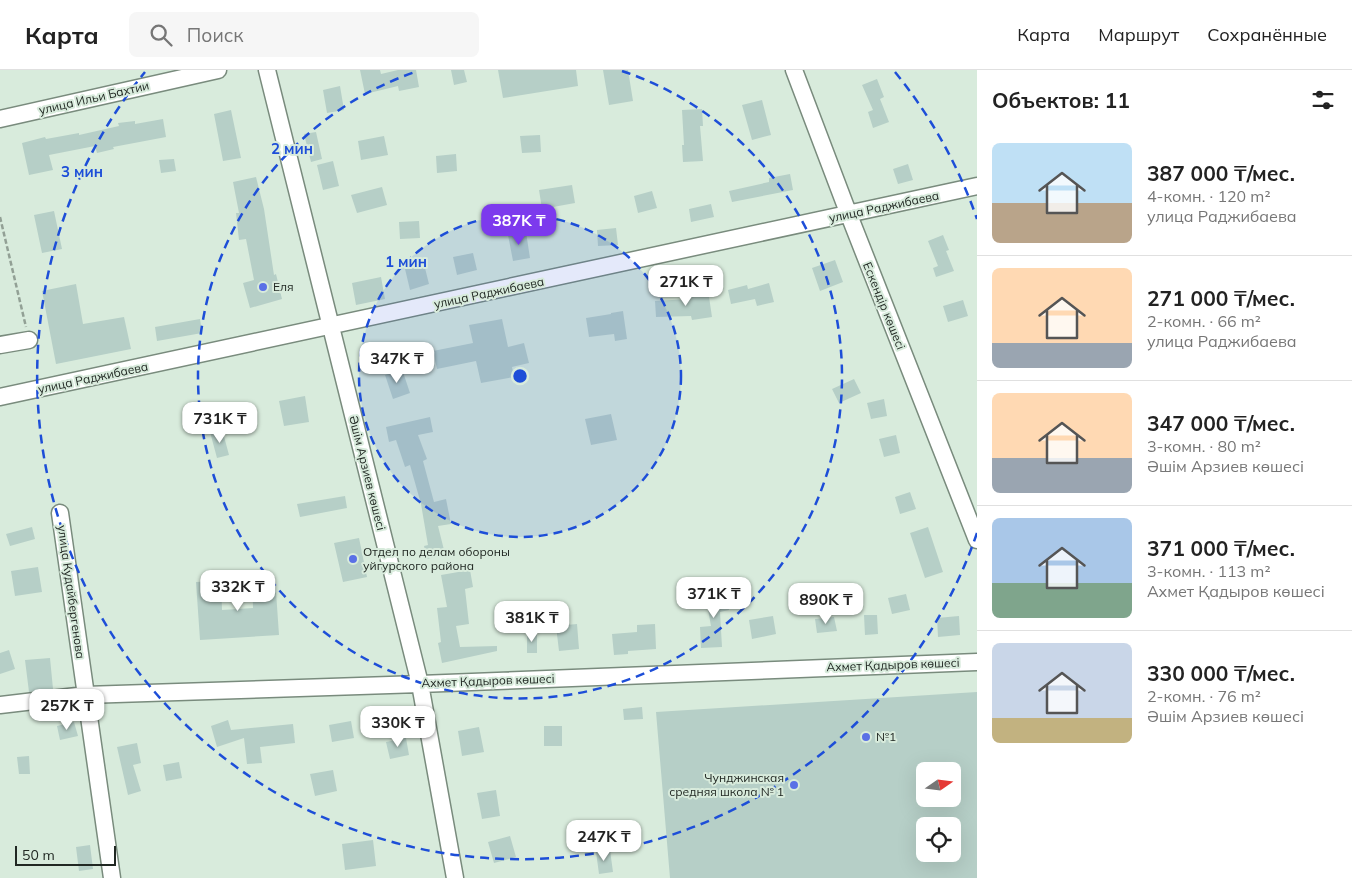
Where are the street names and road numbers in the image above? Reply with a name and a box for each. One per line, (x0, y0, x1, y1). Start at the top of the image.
street label: улица Ильи Бахтии (37, 78, 150, 117)
street label: улица Раджибаева (827, 188, 940, 226)
street label: Ескендір көшесі (860, 260, 909, 352)
street label: улица Раджибаева (432, 274, 545, 312)
street label: улица Раджибаева (36, 359, 149, 397)
street label: Әшім Арзиев көшесі (346, 414, 389, 532)
street label: улица Кудайбергенова (55, 524, 88, 660)
street label: Ахмет Қадыров көшесі (826, 655, 960, 674)
street label: Ахмет Қадыров көшесі (421, 671, 555, 690)

